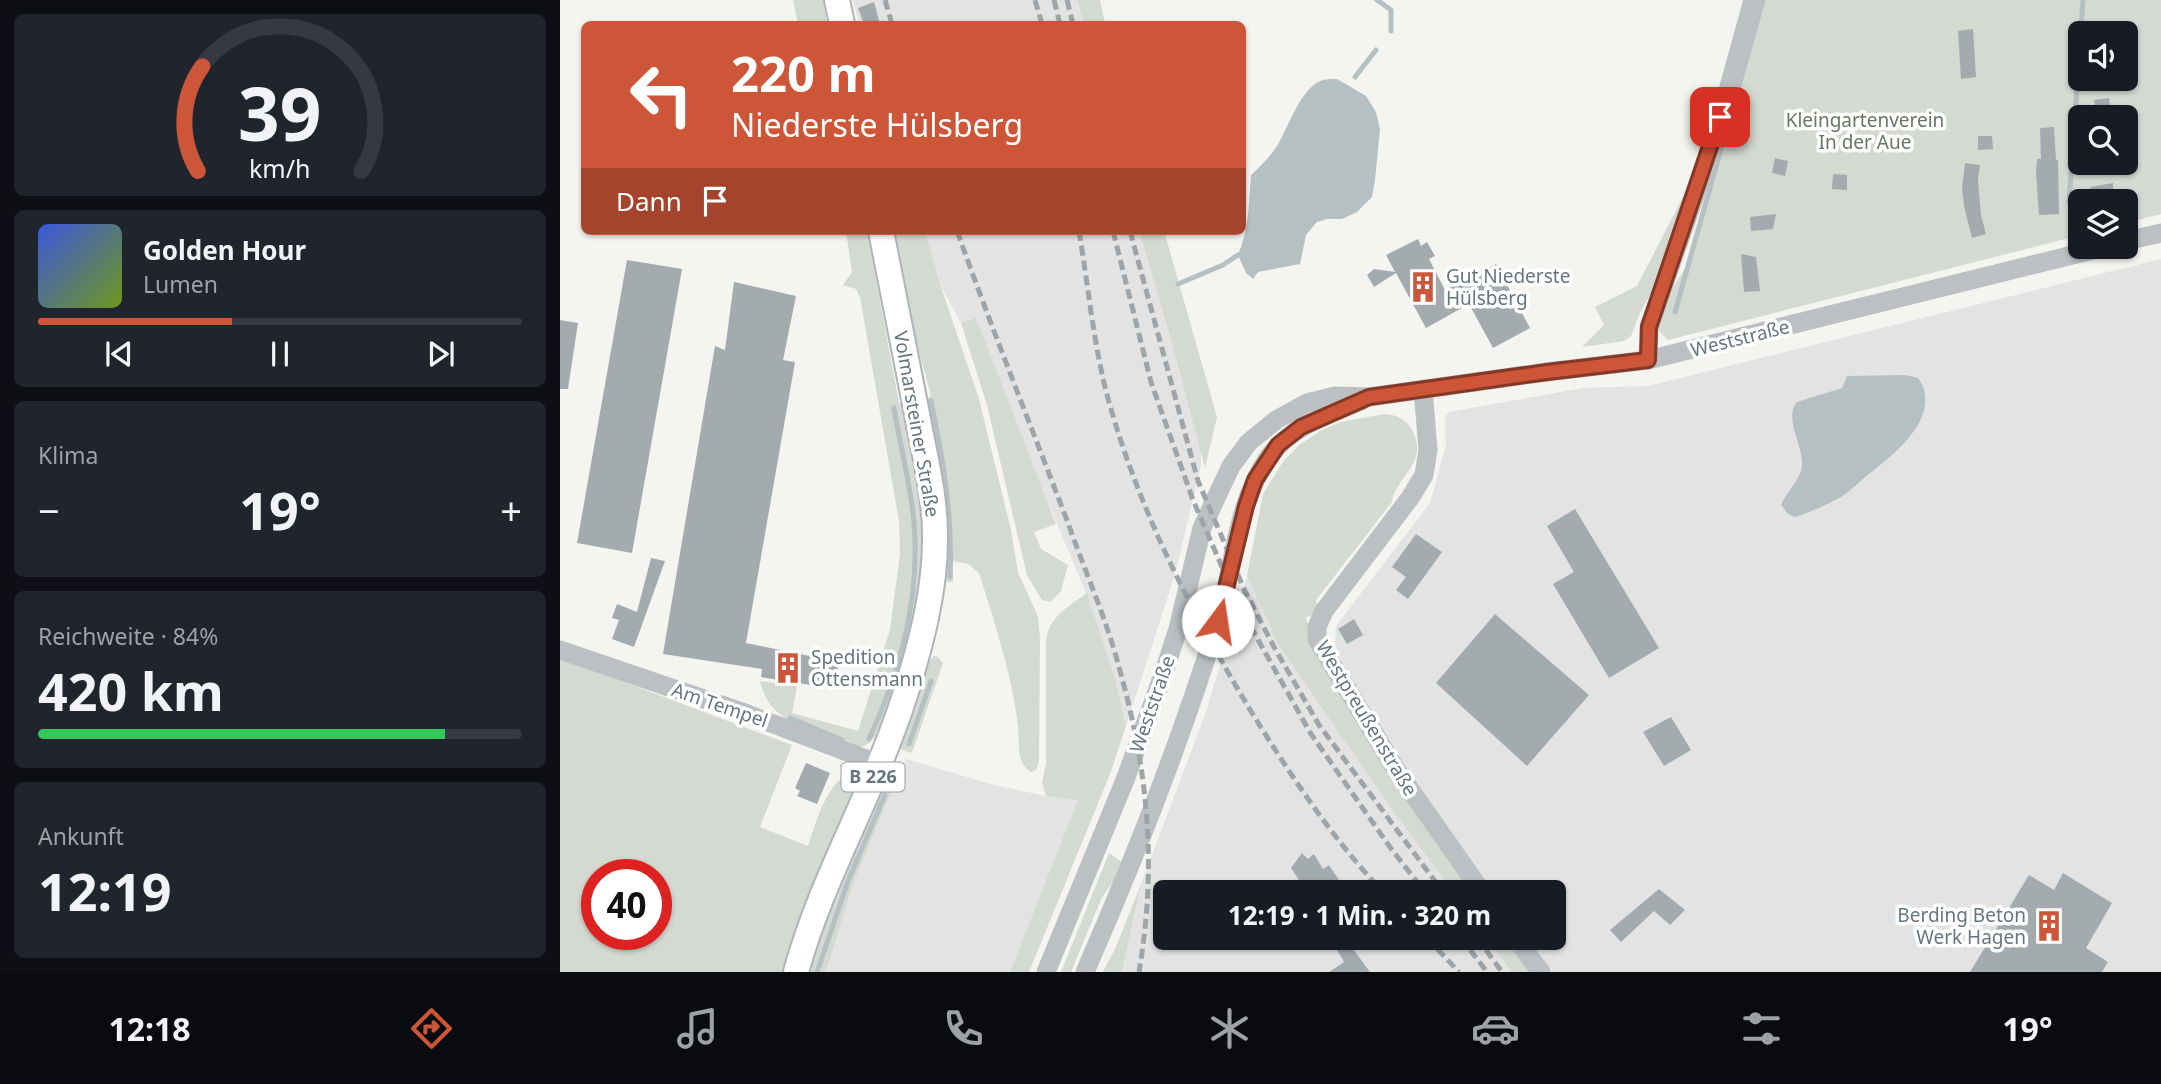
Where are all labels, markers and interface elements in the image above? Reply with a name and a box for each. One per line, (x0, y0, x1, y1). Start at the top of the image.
map controls (2068, 21, 2138, 259)
button: sound (2068, 21, 2138, 91)
text: 220 m (731, 40, 876, 106)
icon: left (616, 49, 707, 140)
text: 39 (238, 63, 322, 162)
pin (1690, 87, 1750, 147)
icon: arrive (1701, 98, 1739, 136)
text: Niederste Hülsberg (731, 103, 1023, 146)
button: search (2068, 105, 2138, 175)
park label: Kleingartenverein In der Aue (1786, 107, 1944, 155)
text: km/h (249, 151, 311, 185)
icon: arrive (696, 182, 734, 220)
text: Dann (616, 183, 682, 219)
button: layers (2068, 189, 2138, 259)
text: Golden Hour (143, 232, 306, 268)
place label: Gut Niederste Hülsberg (1446, 263, 1570, 311)
text: Lumen (143, 268, 218, 300)
building icon: Gut Niederste Hülsberg (1406, 270, 1440, 304)
street label: Weststraße (1688, 313, 1792, 363)
street label: Volmarsteiner Straße (888, 329, 946, 519)
icon: previous (100, 335, 138, 373)
icon: pause (261, 335, 299, 373)
icon: next (422, 335, 460, 373)
text: Klima (38, 439, 99, 471)
text: 19° (239, 474, 321, 545)
text: − (38, 484, 60, 536)
text: + (500, 484, 522, 536)
position arrow (1181, 584, 1255, 658)
text: Reichweite · 84% (38, 620, 218, 652)
street label: Westpreußenstraße (1310, 636, 1424, 800)
place label: Spedition Ottensmann (811, 644, 923, 692)
building icon: Spedition Ottensmann (771, 651, 805, 685)
street label: Weststraße (1123, 652, 1181, 756)
text: 420 km (38, 655, 224, 726)
street label: Am Tempel (669, 676, 771, 734)
road number: B 226 (842, 762, 904, 792)
text: Ankunft (38, 820, 124, 852)
text: 12:19 (38, 855, 172, 926)
speed limit sign: 40 (581, 859, 672, 950)
text: 12:19 · 1 Min. · 320 m (1228, 897, 1491, 933)
place label: Berding Beton Werk Hagen (1897, 902, 2026, 950)
building icon: Berding Beton Werk Hagen (2032, 909, 2066, 943)
icon: directions (407, 1004, 456, 1053)
icon: music (673, 1004, 722, 1053)
icon: phone (939, 1004, 988, 1053)
icon: climate (1205, 1004, 1254, 1053)
icon: car (1471, 1004, 1520, 1053)
icon: filters (1737, 1004, 1786, 1053)
text: 12:18 (108, 1007, 191, 1050)
text: 19° (2002, 1007, 2053, 1050)

